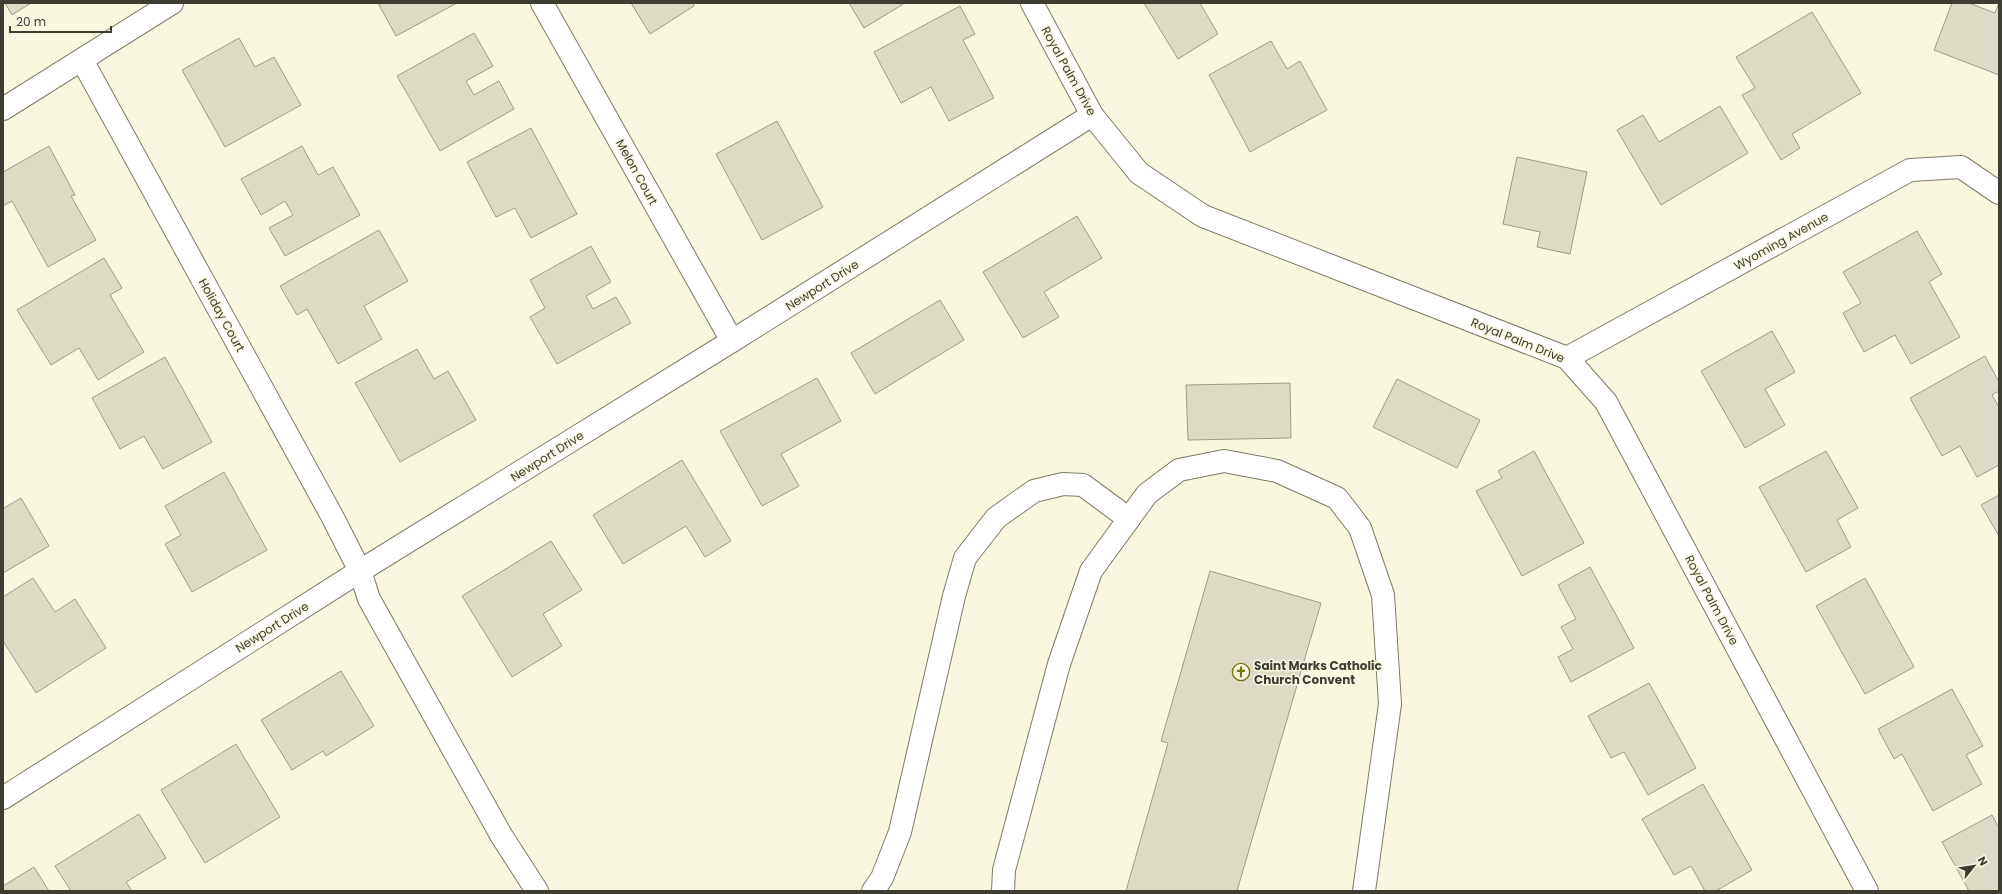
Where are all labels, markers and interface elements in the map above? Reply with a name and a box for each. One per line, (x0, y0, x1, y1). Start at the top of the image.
scale bar (10, 8, 111, 34)
text: 20 m (16, 13, 46, 30)
street label: Royal Palm Drive (1037, 23, 1101, 119)
street label: Melon Court (612, 136, 662, 208)
street label: Wyoming Avenue (1731, 208, 1831, 274)
street label: Newport Drive (782, 256, 862, 314)
street label: Holiday Court (195, 275, 249, 355)
street label: Royal Palm Drive (1469, 313, 1567, 367)
street label: Newport Drive (507, 427, 587, 485)
street label: Royal Palm Drive (1681, 552, 1743, 648)
street label: Newport Drive (232, 598, 312, 656)
place label: Saint Marks Catholic Church Convent (1254, 657, 1382, 688)
church icon: Saint Marks Catholic Church Convent (1231, 662, 1251, 682)
north arrow (1954, 846, 1994, 886)
text: N (1974, 853, 1992, 869)

